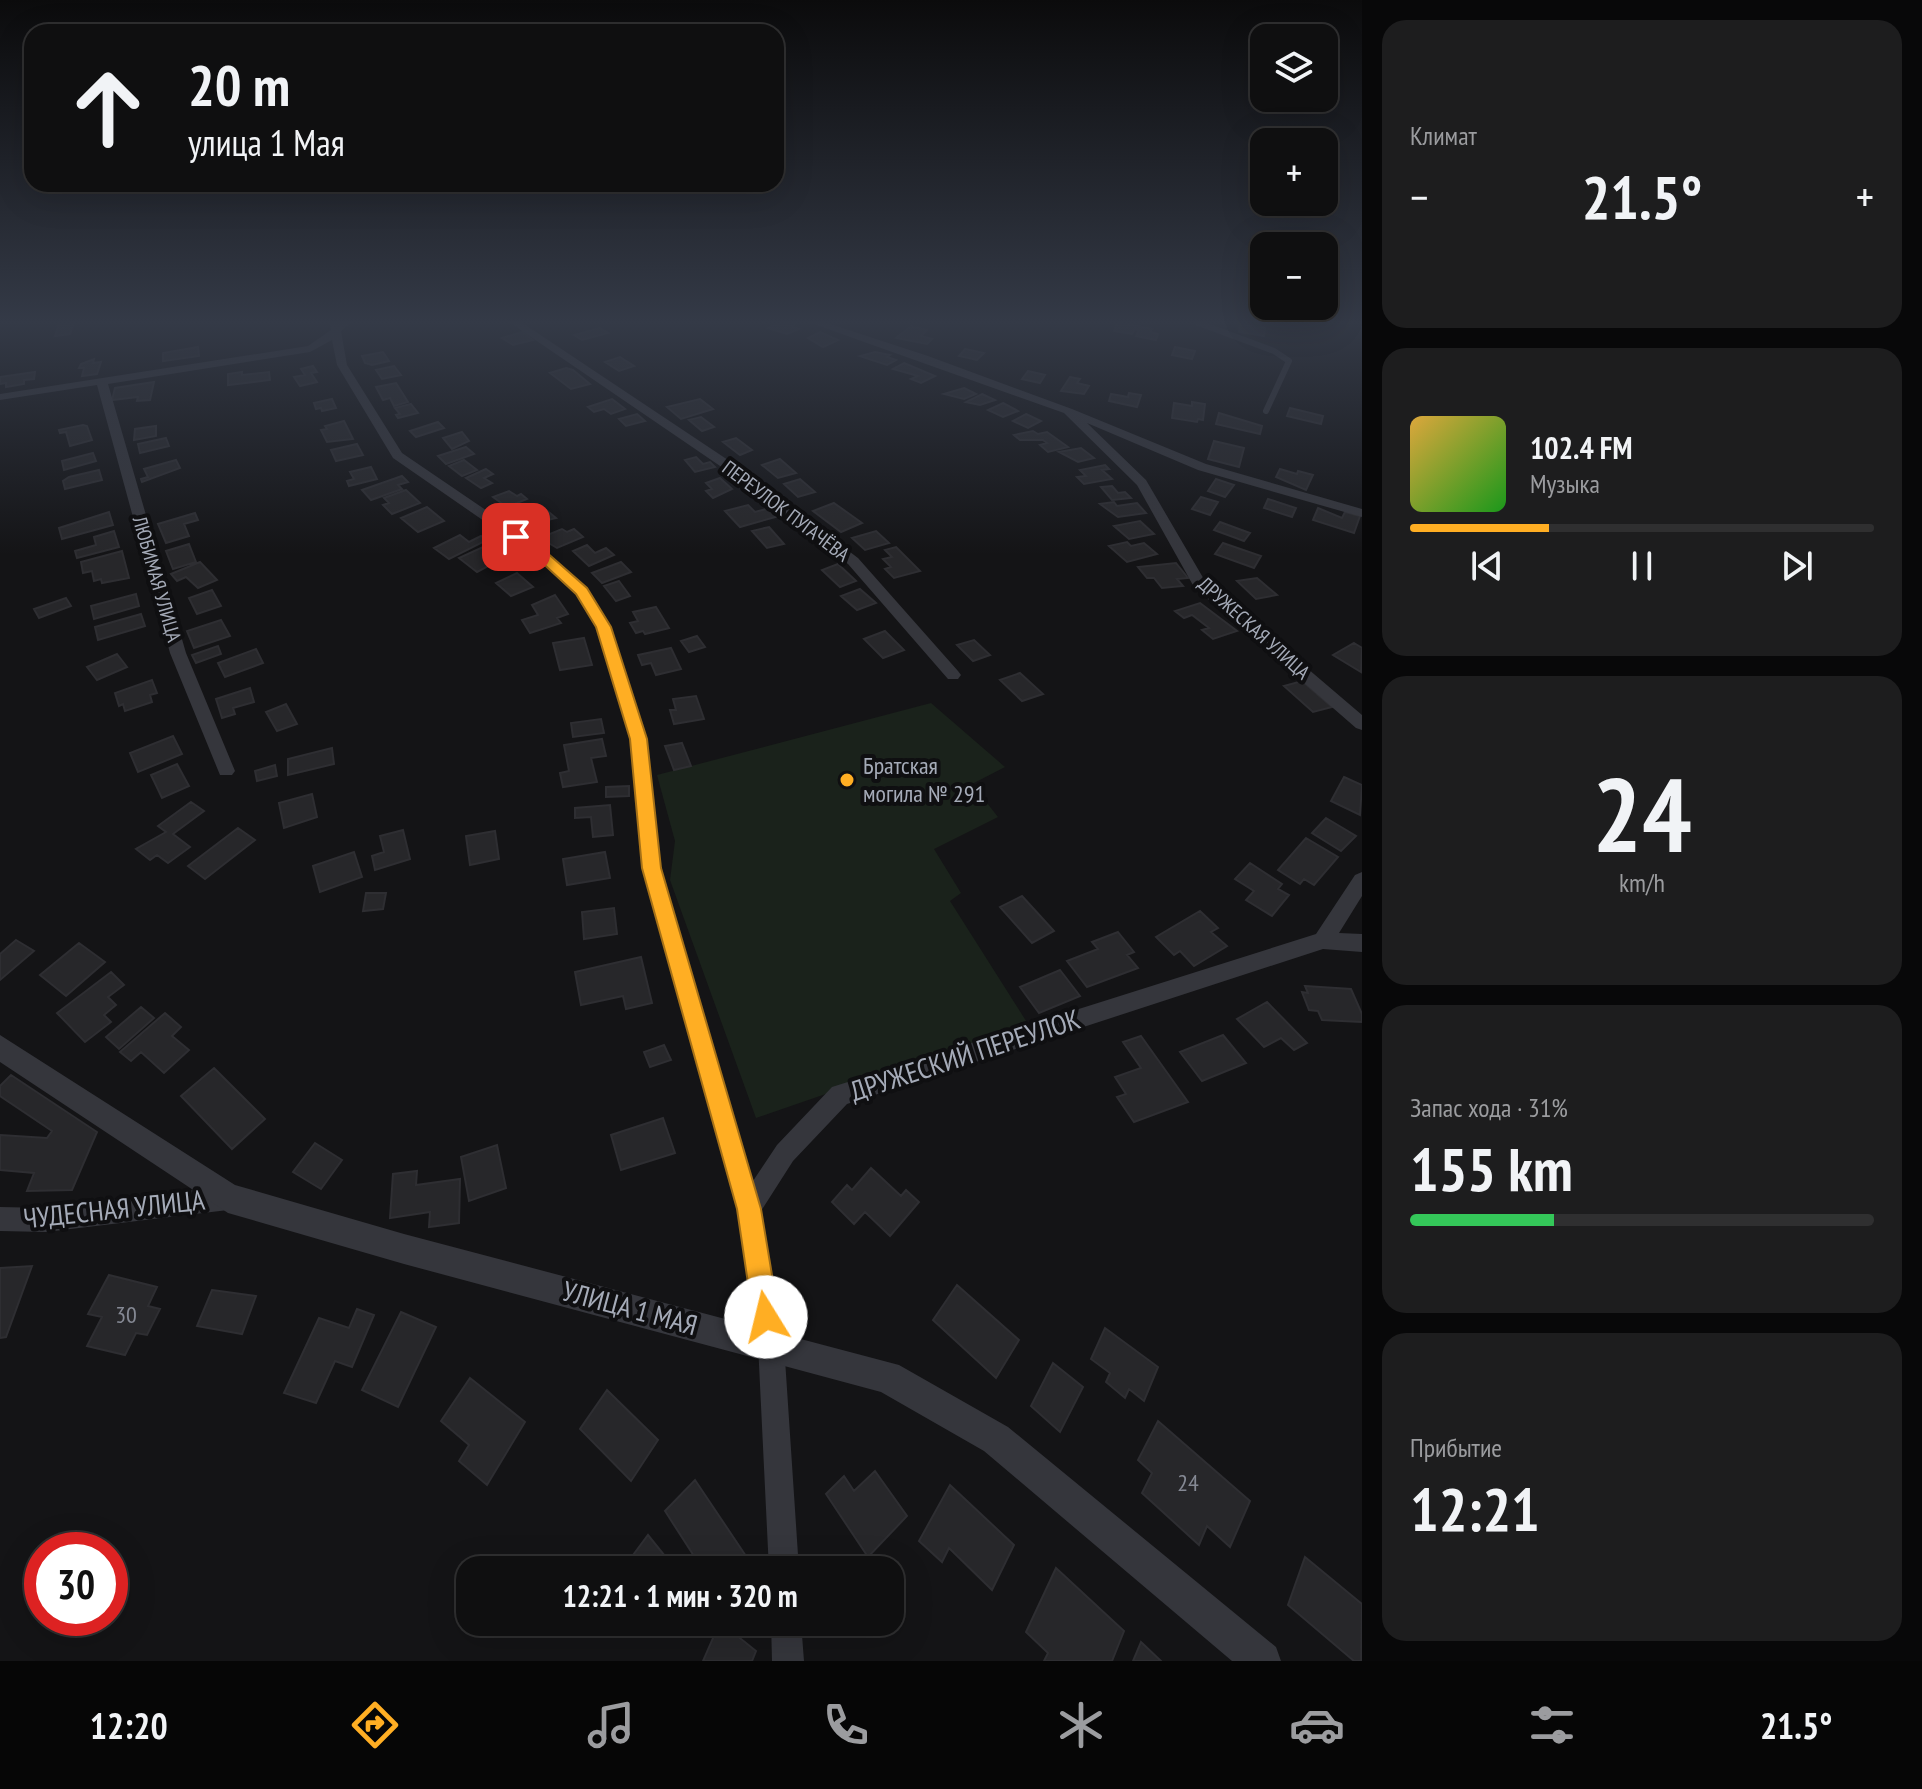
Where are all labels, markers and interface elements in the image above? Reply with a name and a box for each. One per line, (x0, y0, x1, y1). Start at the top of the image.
map controls (1250, 24, 1338, 320)
button: layers (1250, 24, 1338, 112)
text: 20 m (188, 49, 290, 121)
icon: ahead (56, 56, 160, 160)
text: улица 1 Мая (188, 119, 345, 166)
text: Климат (1410, 119, 1477, 152)
button: + (1250, 128, 1338, 216)
text: 21.5° (1582, 158, 1702, 236)
text: − (1410, 168, 1428, 225)
text: + (1856, 168, 1874, 225)
button: − (1250, 232, 1338, 320)
text: 102.4 FM (1530, 428, 1632, 467)
street label: ПЕРЕУЛОК ПУГАЧЁВА (717, 455, 855, 568)
text: Музыка (1530, 467, 1600, 500)
pin (482, 503, 550, 571)
street label: ЛЮБИМАЯ УЛИЦА (126, 512, 188, 645)
icon: arrive (494, 515, 538, 559)
icon: previous (1465, 544, 1509, 588)
icon: pause (1620, 544, 1664, 588)
icon: next (1775, 544, 1819, 588)
street label: ДРУЖЕСКАЯ УЛИЦА (1193, 571, 1316, 685)
text: 24 (1592, 746, 1692, 881)
place label: Братская могила № 291 (863, 750, 985, 809)
marker: Братская могила № 291 (838, 771, 856, 789)
text: km/h (1619, 866, 1665, 899)
street label: ДРУЖЕСКИЙ ПЕРЕУЛОК (845, 1000, 1085, 1109)
text: Запас хода · 31% (1410, 1091, 1568, 1124)
text: 155 km (1410, 1130, 1573, 1208)
street label: ЧУДЕСНАЯ УЛИЦА (21, 1181, 207, 1236)
street label: УЛИЦА 1 МАЯ (559, 1272, 701, 1343)
position arrow (724, 1275, 808, 1359)
house number: 30 (115, 1299, 137, 1330)
text: Прибытие (1410, 1431, 1502, 1464)
house number: 24 (1177, 1467, 1199, 1498)
text: 12:21 (1410, 1470, 1540, 1548)
speed limit sign: 30 (24, 1532, 128, 1636)
text: 12:21 · 1 мин · 320 m (562, 1576, 798, 1615)
icon: directions (347, 1697, 403, 1753)
icon: music (583, 1697, 639, 1753)
icon: phone (818, 1697, 874, 1753)
icon: climate (1053, 1697, 1109, 1753)
icon: car (1289, 1697, 1345, 1753)
icon: filters (1524, 1697, 1580, 1753)
text: 12:20 (90, 1702, 168, 1749)
text: 21.5° (1760, 1702, 1832, 1749)

